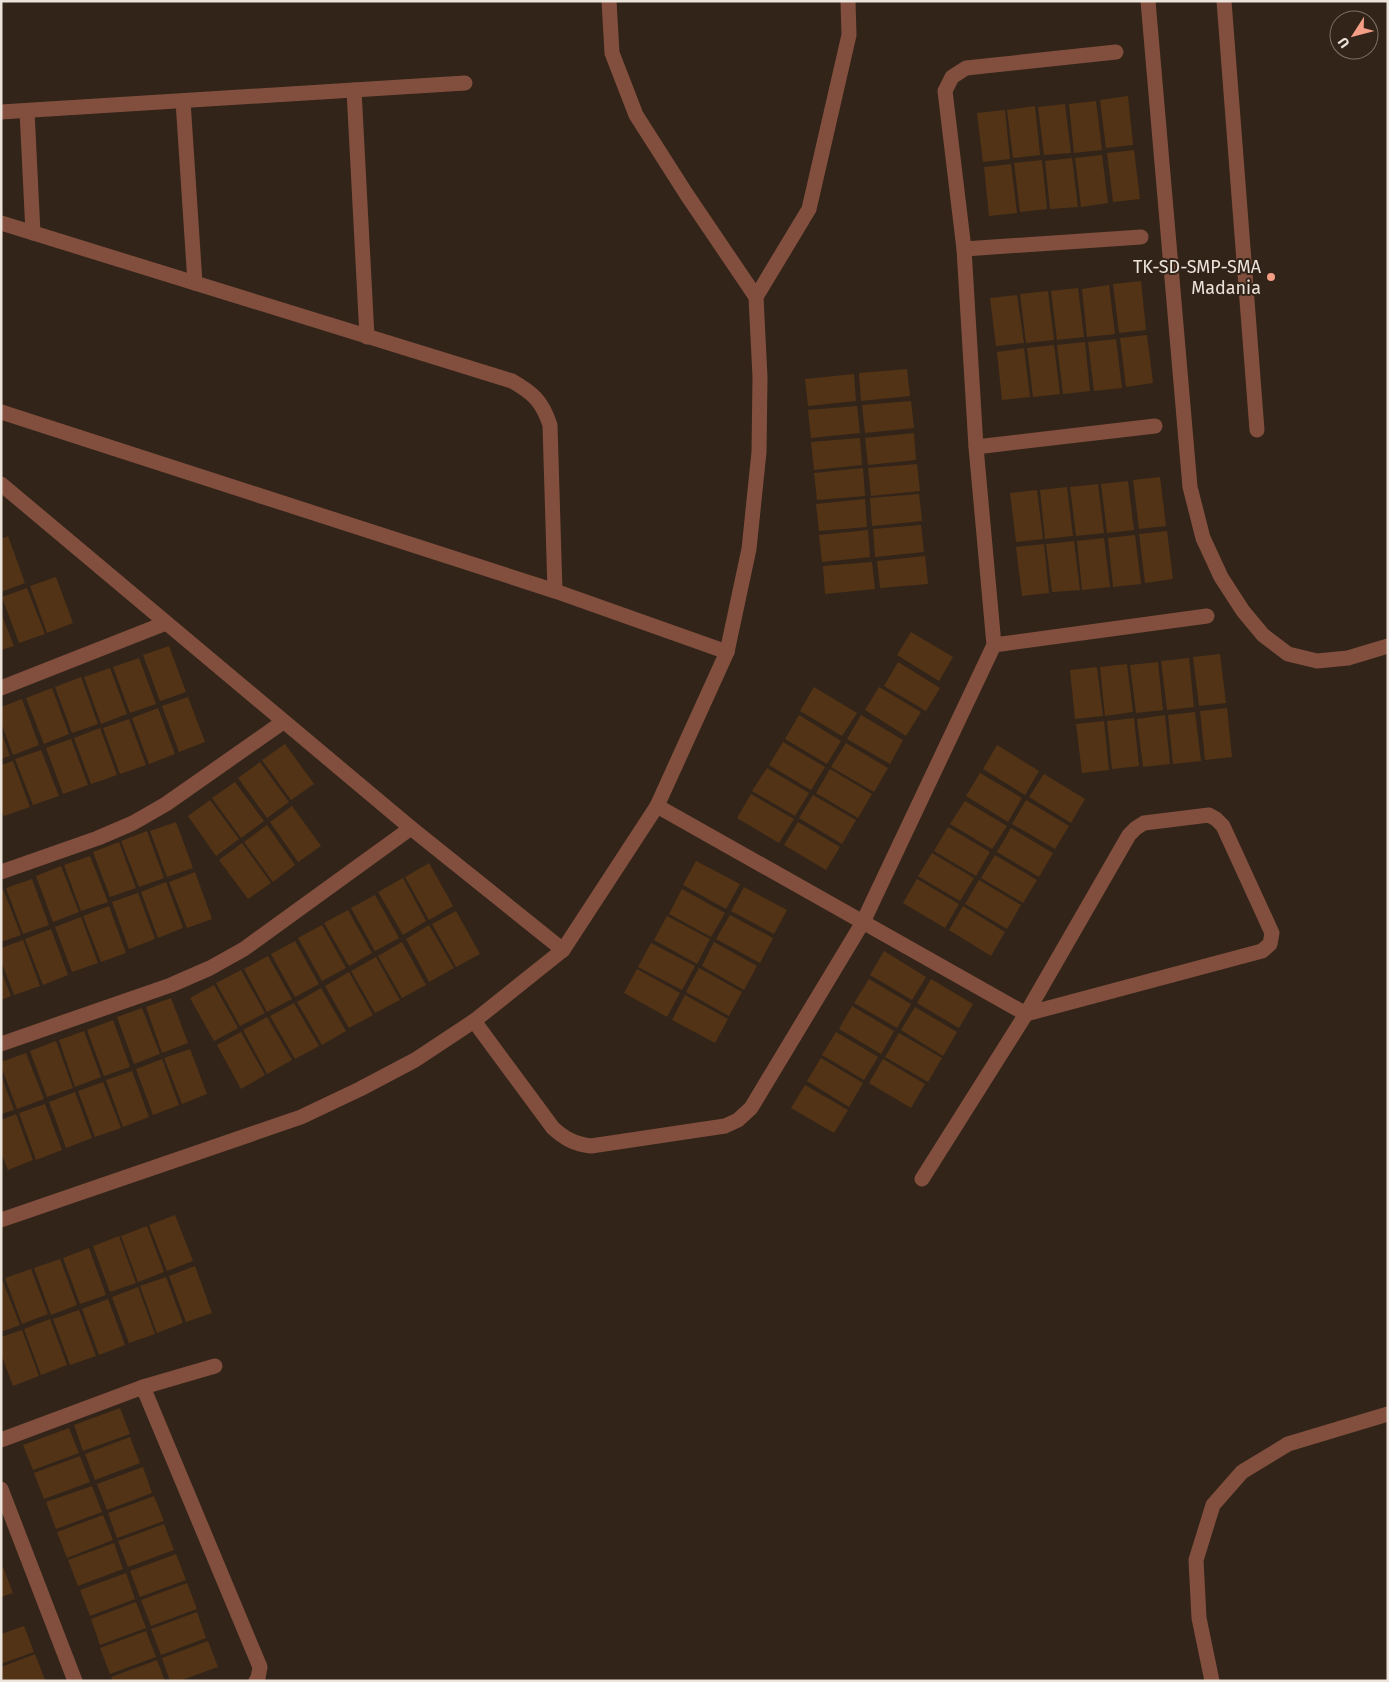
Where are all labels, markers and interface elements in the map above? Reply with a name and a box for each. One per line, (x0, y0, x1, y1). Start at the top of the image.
north arrow (1329, 10, 1379, 60)
text: U (1334, 34, 1353, 51)
place label: TK-SD-SMP-SMA Madania (1133, 256, 1262, 299)
marker: TK-SD-SMP-SMA Madania (1265, 271, 1277, 283)

